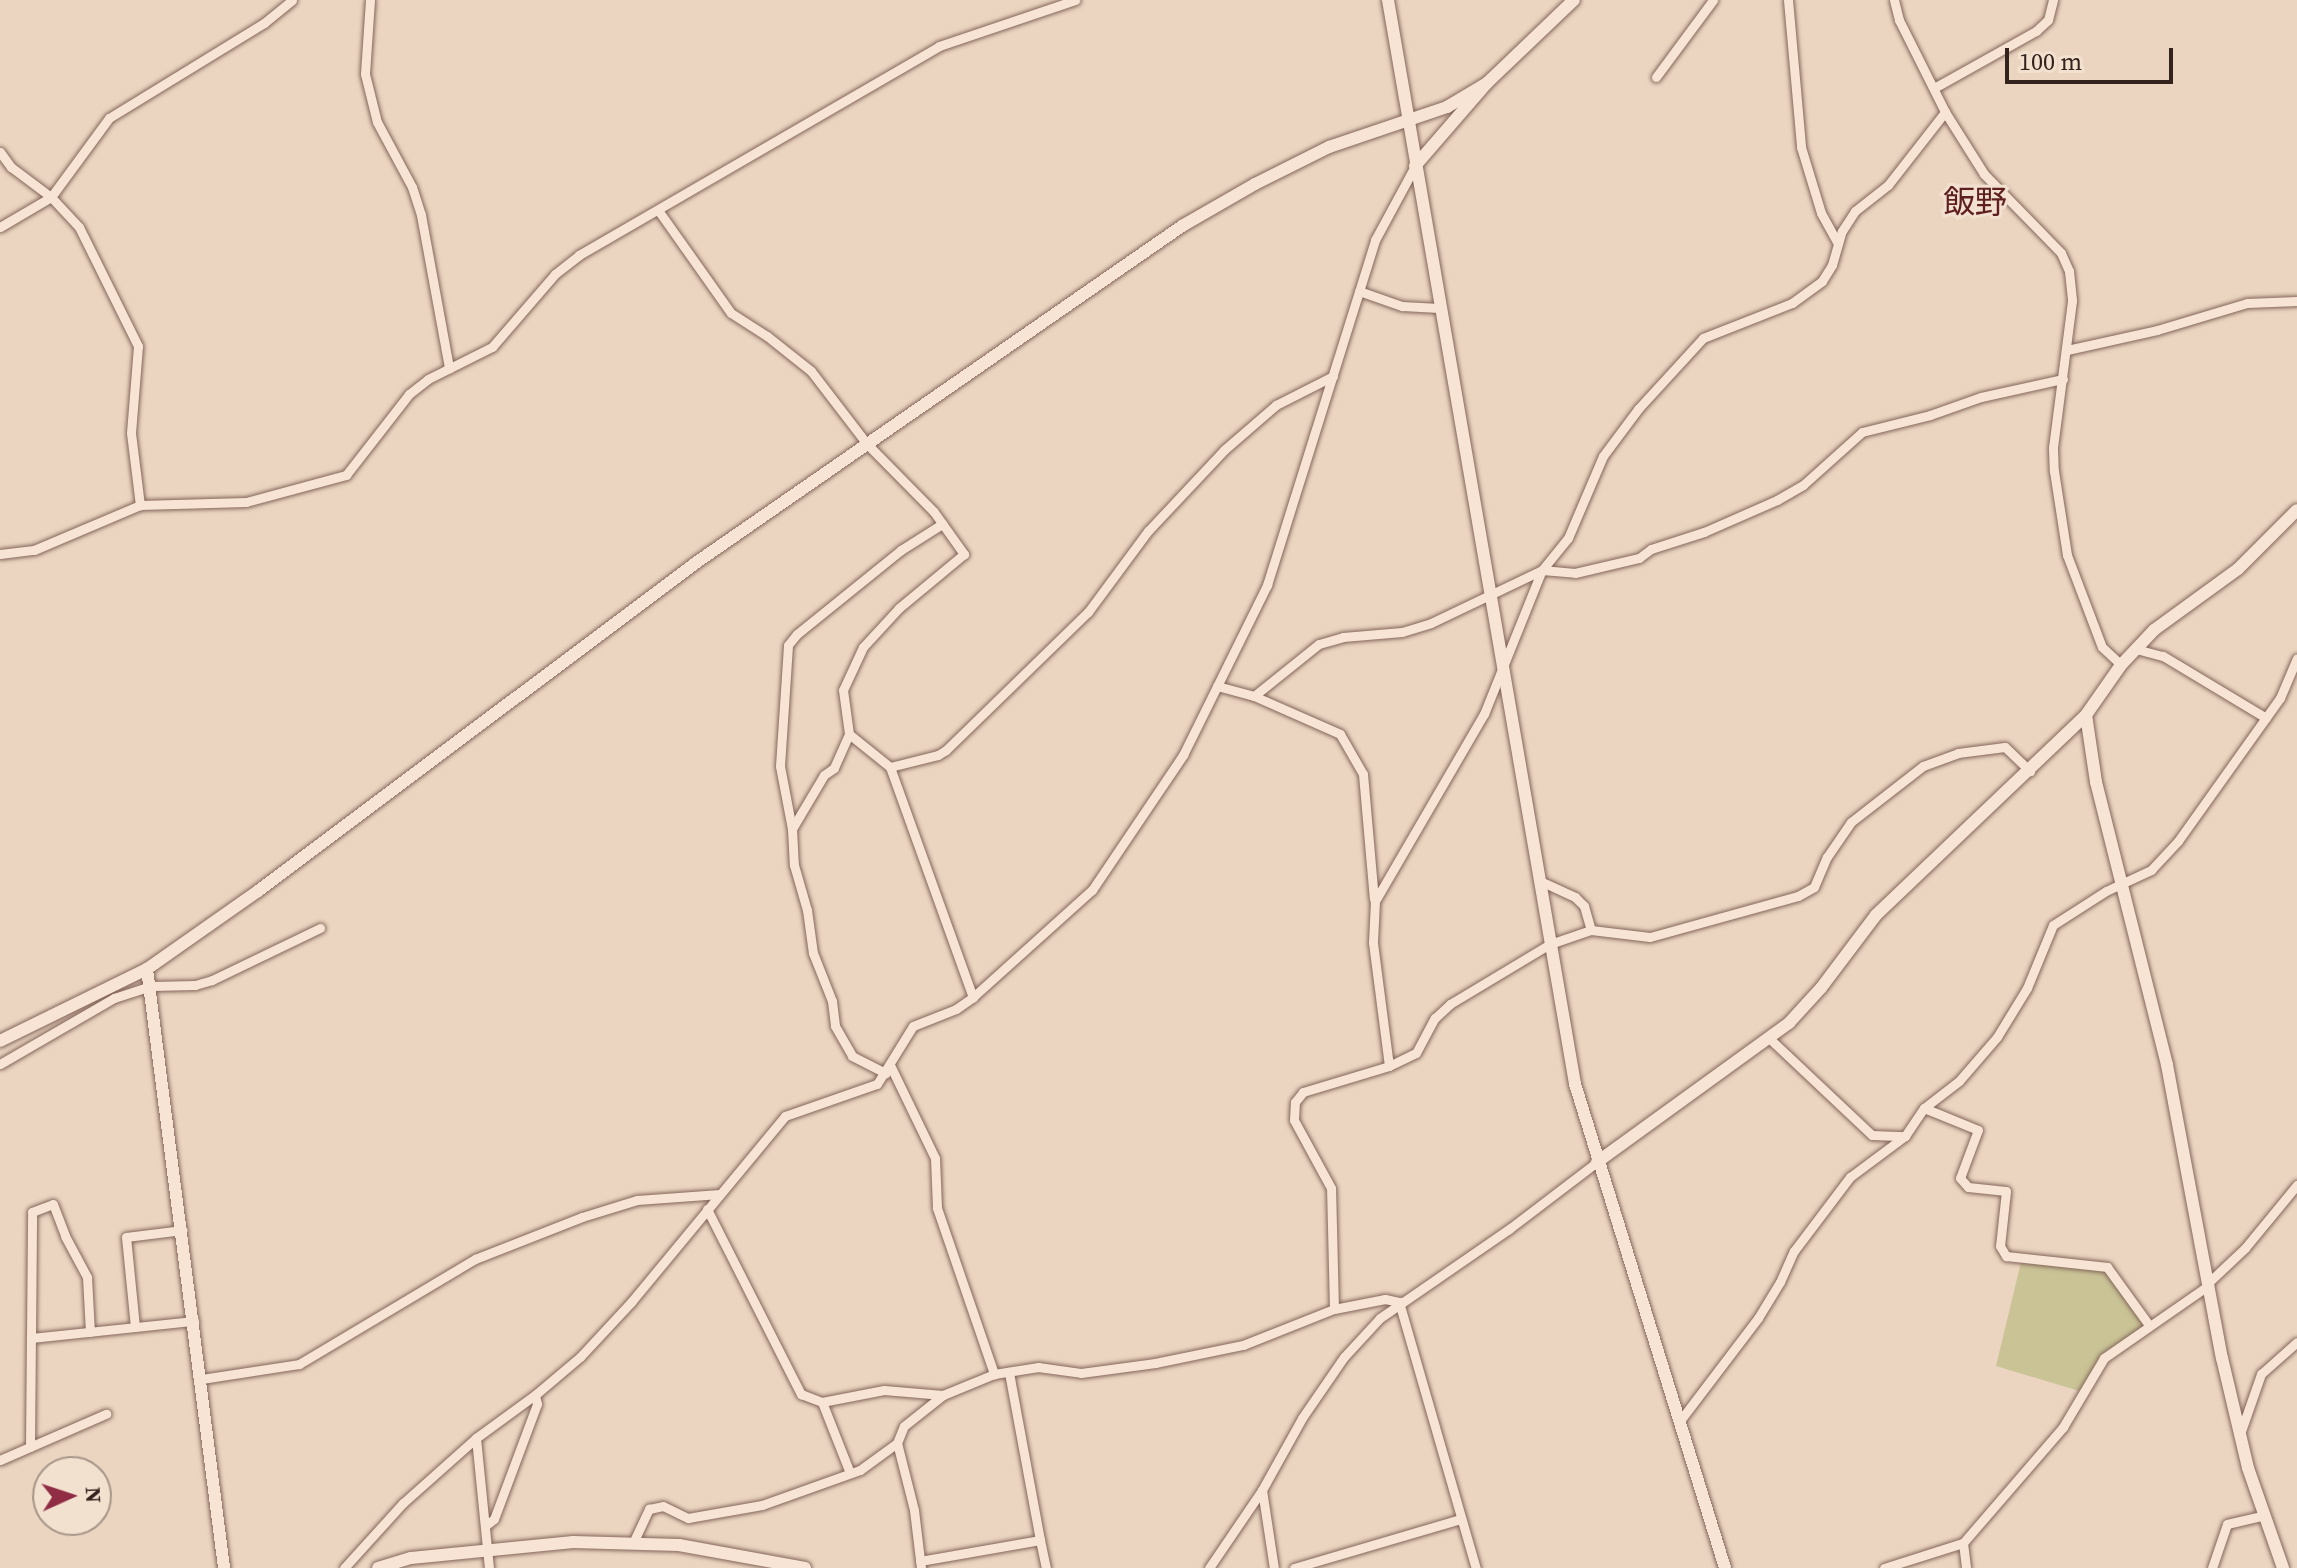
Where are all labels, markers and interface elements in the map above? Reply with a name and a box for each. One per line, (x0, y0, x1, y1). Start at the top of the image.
scale bar (2009, 32, 2177, 82)
text: 100 m (2019, 45, 2082, 78)
district label: 飯野 (1943, 183, 2007, 221)
north arrow (32, 1456, 112, 1536)
text: N (79, 1486, 109, 1504)

